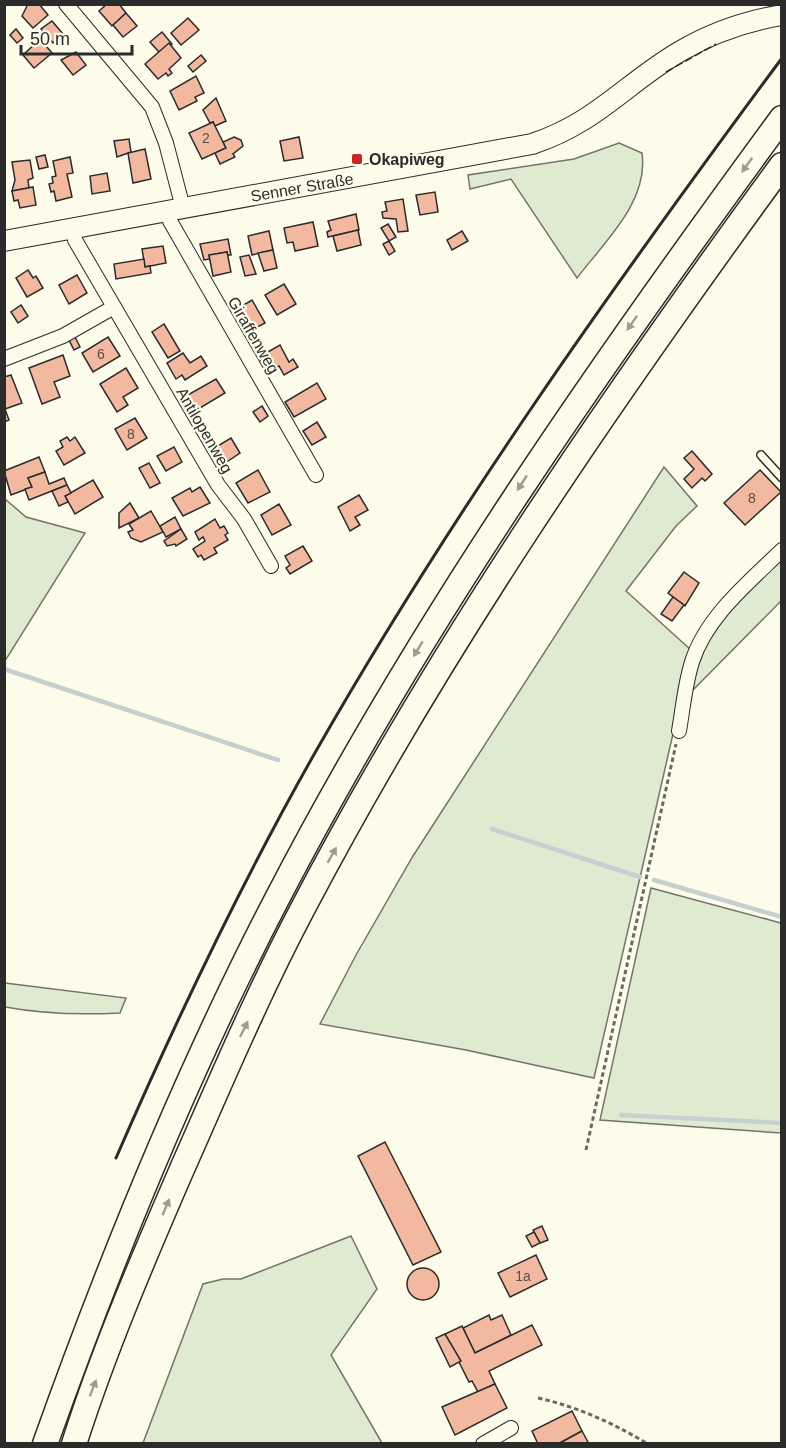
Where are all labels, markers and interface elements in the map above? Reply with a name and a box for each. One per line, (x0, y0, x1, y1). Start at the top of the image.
scale bar (21, 18, 132, 56)
text: 50 m (30, 29, 70, 49)
house number: 2 (202, 130, 210, 146)
place label: Okapiweg (369, 151, 445, 168)
marker: Okapiweg (350, 152, 364, 166)
one-way arrow (741, 157, 753, 173)
street label: Senner Straße (249, 170, 355, 205)
street label: Giraffenweg (225, 294, 282, 377)
one-way arrow (626, 314, 638, 330)
house number: 6 (97, 346, 105, 362)
street label: Antilopenweg (173, 384, 236, 476)
house number: 8 (127, 426, 135, 442)
one-way arrow (516, 475, 527, 492)
house number: 8 (748, 490, 756, 506)
one-way arrow (413, 641, 424, 657)
one-way arrow (327, 846, 337, 863)
one-way arrow (239, 1020, 248, 1037)
one-way arrow (161, 1198, 171, 1216)
house number: 1a (515, 1268, 531, 1284)
one-way arrow (89, 1379, 99, 1397)

